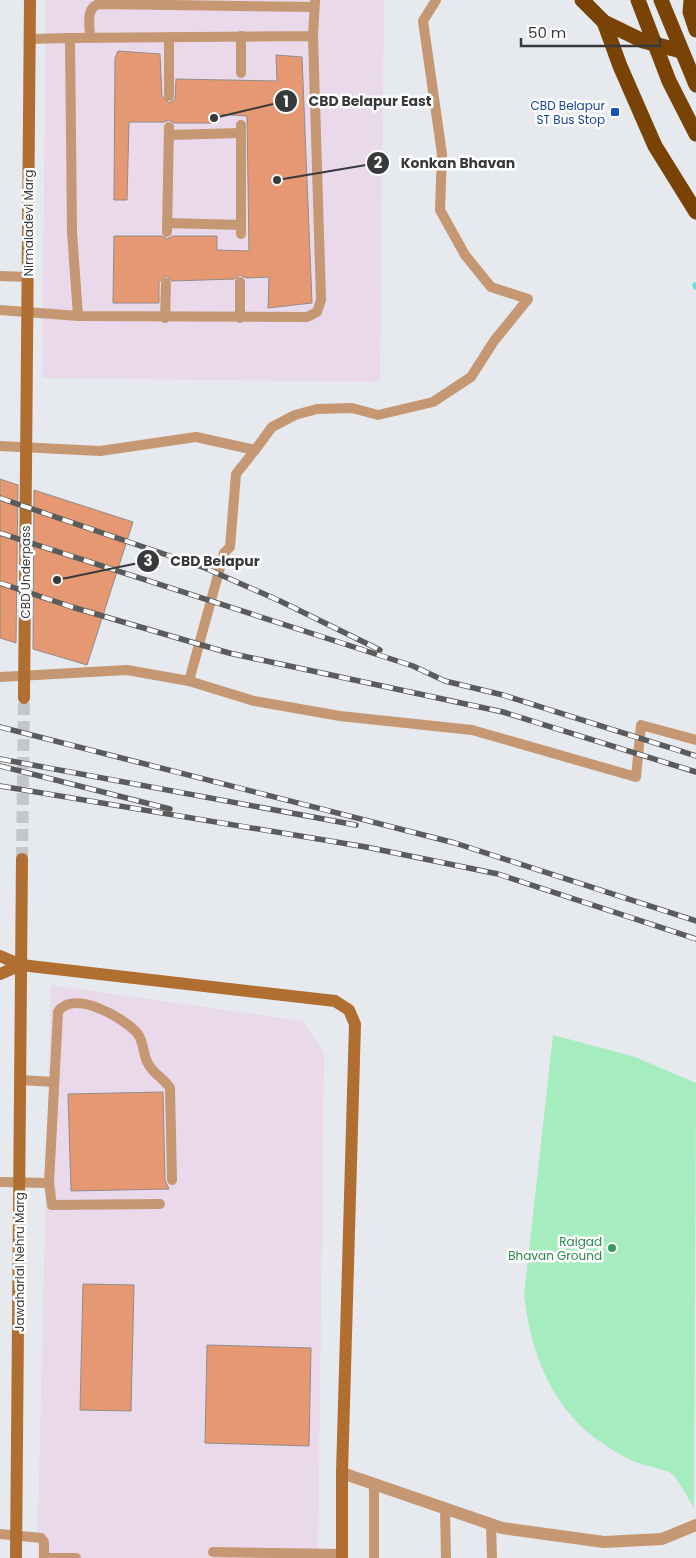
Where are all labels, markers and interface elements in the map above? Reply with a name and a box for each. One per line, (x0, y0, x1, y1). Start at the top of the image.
scale bar (521, 15, 660, 47)
text: 50 m (528, 22, 566, 43)
callout: CBD Belapur East (274, 87, 442, 116)
text: 1 (283, 91, 289, 112)
text: CBD Belapur East (308, 91, 432, 111)
place label: CBD Belapur ST Bus Stop (531, 97, 606, 128)
marker: CBD Belapur ST Bus Stop (609, 106, 621, 118)
callout: Konkan Bhavan (366, 149, 525, 178)
text: 2 (374, 152, 383, 173)
text: Konkan Bhavan (401, 153, 515, 173)
street label: Nirmaladevi Marg (20, 170, 37, 276)
street label: CBD Underpass (17, 526, 34, 618)
callout: CBD Belapur (135, 546, 270, 575)
text: 3 (143, 550, 153, 571)
text: CBD Belapur (170, 551, 260, 571)
street label: Jawaharlal Nehru Marg (11, 1192, 28, 1332)
place label: Raigad Bhavan Ground (508, 1233, 602, 1264)
marker: Raigad Bhavan Ground (606, 1242, 618, 1254)

